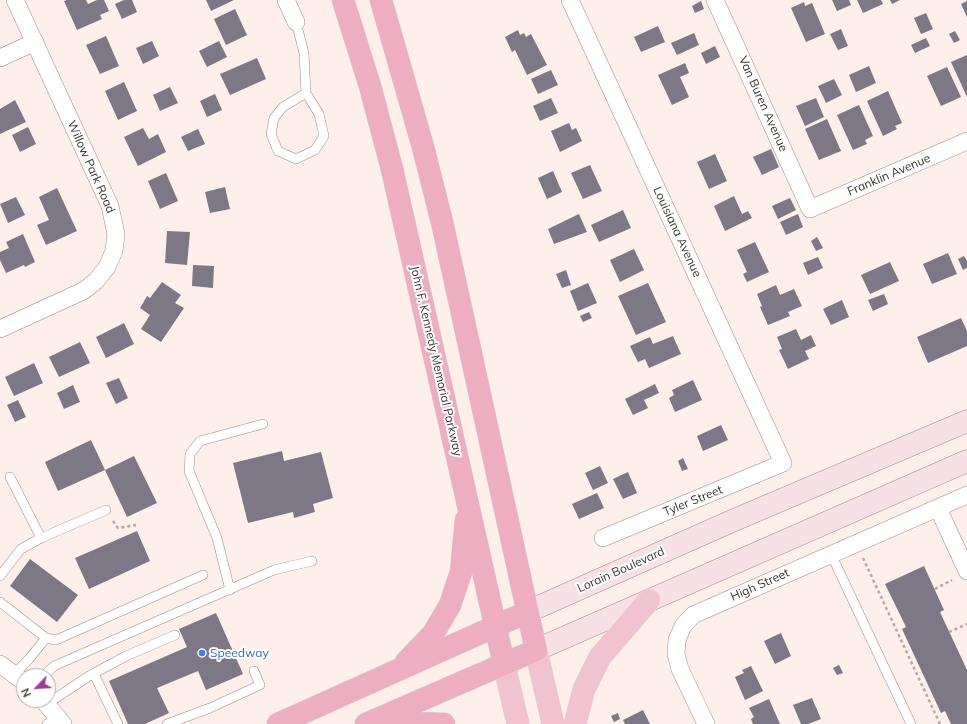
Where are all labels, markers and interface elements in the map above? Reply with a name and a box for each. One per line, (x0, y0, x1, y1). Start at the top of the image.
street label: Van Buren Avenue (735, 54, 791, 154)
street label: Willow Park Road (64, 118, 118, 216)
street label: Franklin Avenue (845, 151, 933, 199)
street label: Louisiana Avenue (650, 184, 704, 280)
street label: John F. Kennedy Memorial Parkway (407, 264, 465, 458)
street label: Tyler Street (661, 483, 725, 519)
street label: Lorain Boulevard (575, 544, 667, 596)
street label: High Street (728, 566, 792, 604)
place label: Speedway (210, 646, 269, 660)
marker: Speedway (197, 648, 207, 658)
north arrow (16, 668, 56, 708)
text: N (18, 686, 34, 699)

